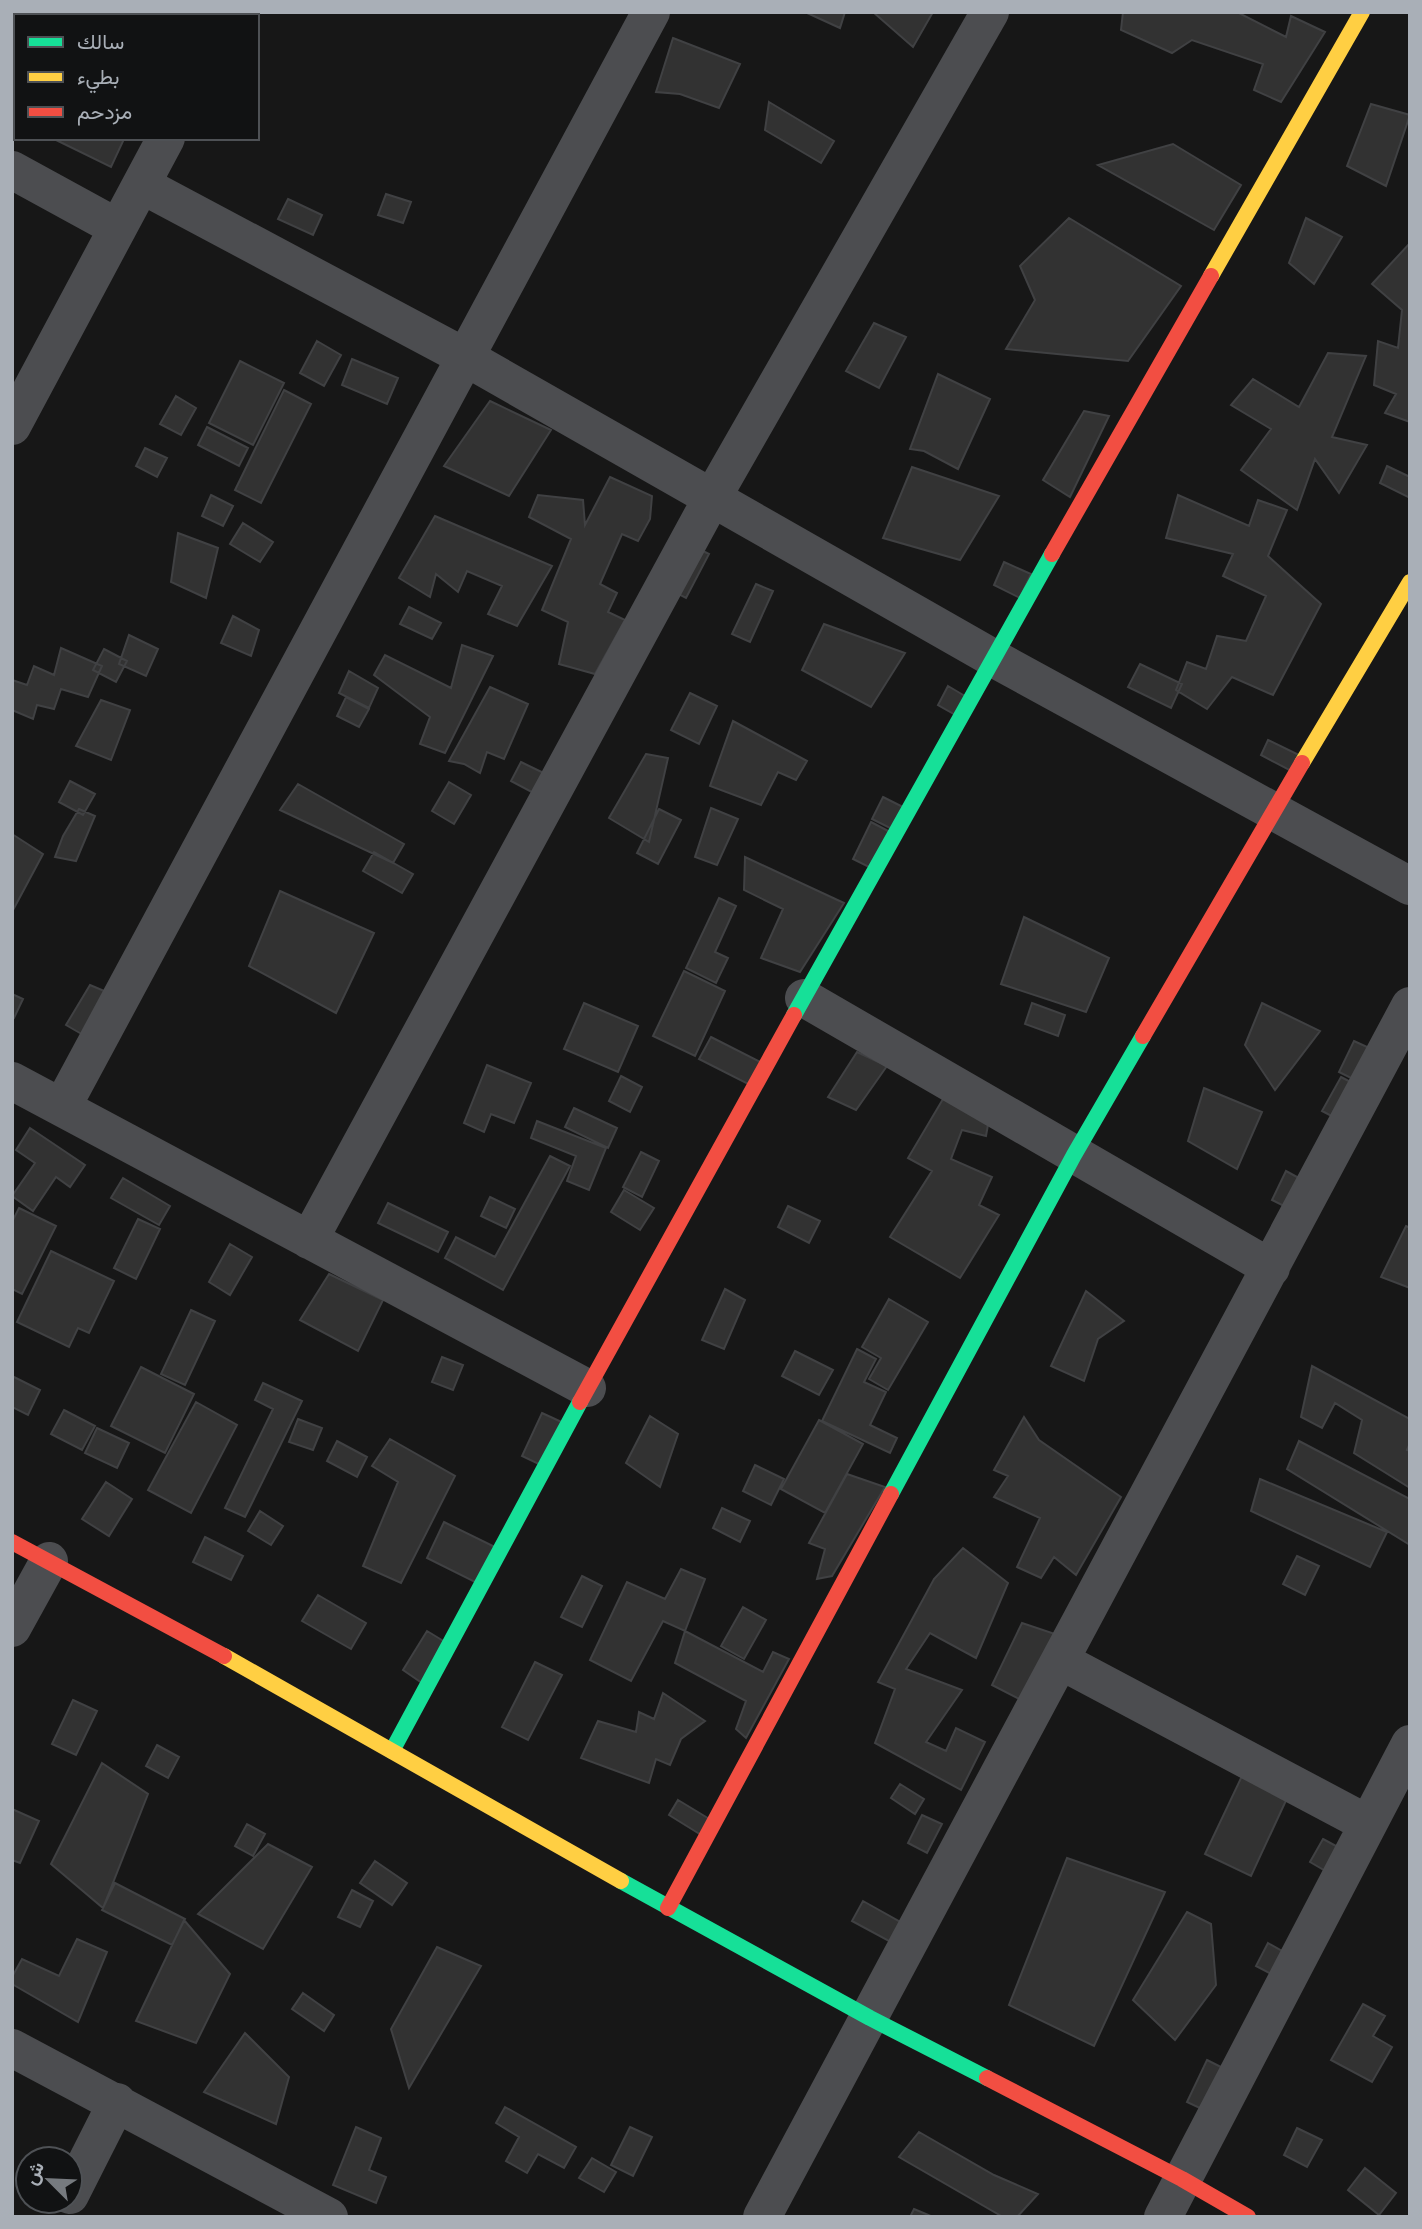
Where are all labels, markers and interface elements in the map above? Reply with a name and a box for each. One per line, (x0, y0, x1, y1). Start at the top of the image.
legend (14, 14, 259, 140)
text: سالك (77, 27, 124, 55)
text: بطيء (77, 62, 120, 94)
text: مزدحم (77, 97, 132, 126)
north arrow (14, 2145, 84, 2215)
text: ش (18, 2158, 49, 2188)

